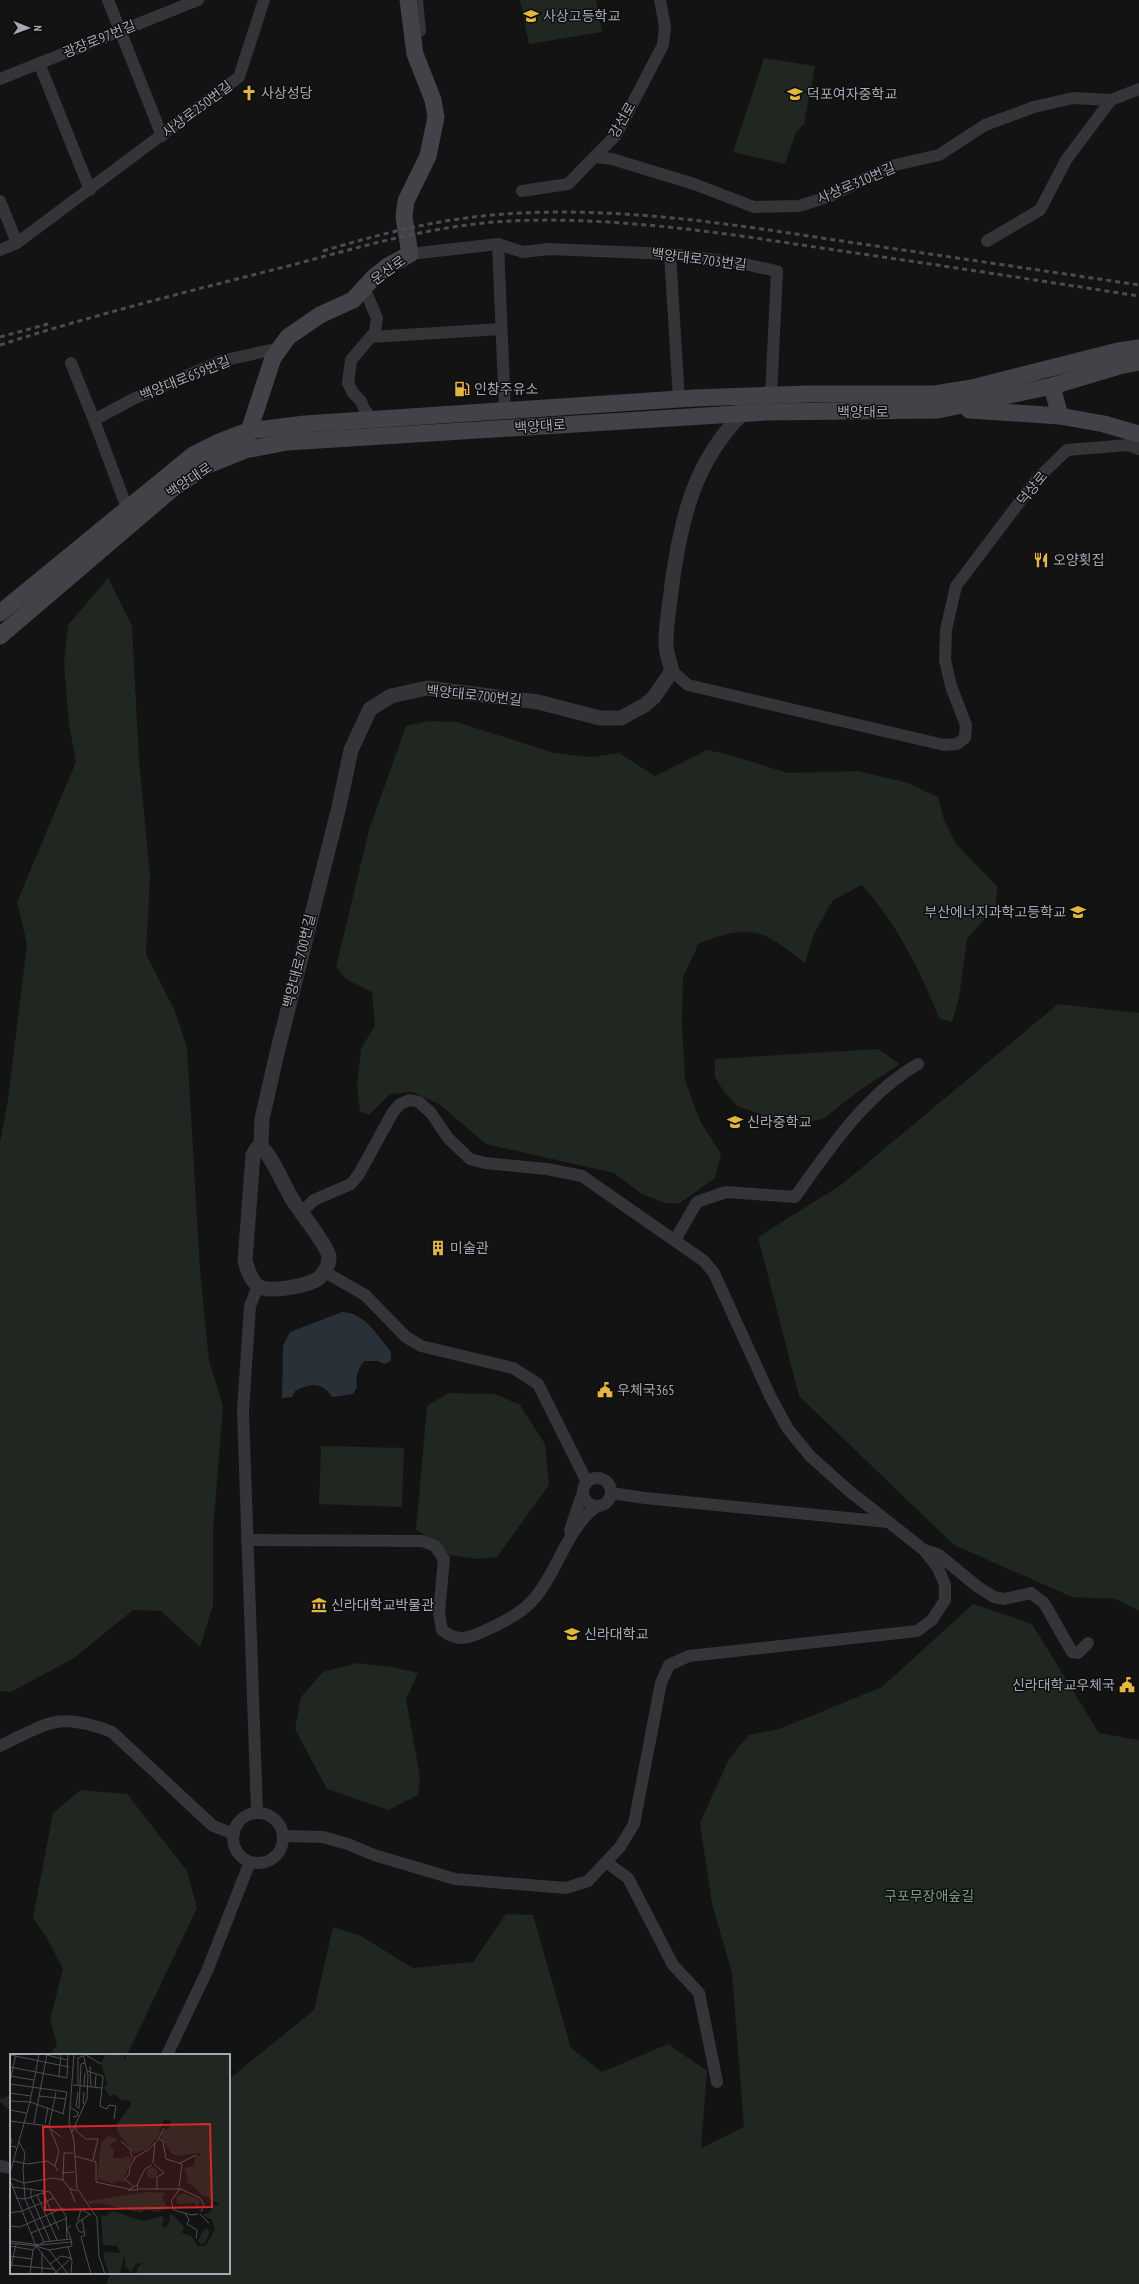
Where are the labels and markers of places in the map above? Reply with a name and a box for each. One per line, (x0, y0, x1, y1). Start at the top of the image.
school or university icon: 사상고등학교 (522, 7, 540, 25)
place label: 사상고등학교 (543, 7, 620, 25)
church icon: 사상성당 (240, 84, 258, 102)
place label: 사상성당 (261, 84, 313, 102)
school or university icon: 덕포여자중학교 (786, 85, 804, 103)
place label: 덕포여자중학교 (807, 85, 897, 103)
fuel station icon: 인창주유소 (453, 380, 471, 398)
place label: 인창주유소 (474, 380, 539, 398)
restaurant icon: 오양횟집 (1032, 551, 1050, 569)
place label: 오양횟집 (1053, 551, 1105, 569)
place label: 부산에너지과학고등학교 (924, 903, 1066, 921)
school or university icon: 부산에너지과학고등학교 (1069, 903, 1087, 921)
school or university icon: 신라중학교 (726, 1113, 744, 1131)
place label: 신라중학교 (747, 1113, 812, 1131)
building icon: 미술관 (429, 1239, 447, 1257)
place label: 미술관 (450, 1239, 489, 1257)
public building icon: 우체국365 (596, 1381, 614, 1399)
place label: 우체국365 (617, 1381, 675, 1399)
museum icon: 신라대학교박물관 (310, 1596, 328, 1614)
place label: 신라대학교박물관 (331, 1596, 434, 1614)
school or university icon: 신라대학교 (563, 1625, 581, 1643)
place label: 신라대학교 (584, 1625, 649, 1643)
place label: 신라대학교우체국 (1012, 1676, 1115, 1694)
public building icon: 신라대학교우체국 (1118, 1676, 1136, 1694)

